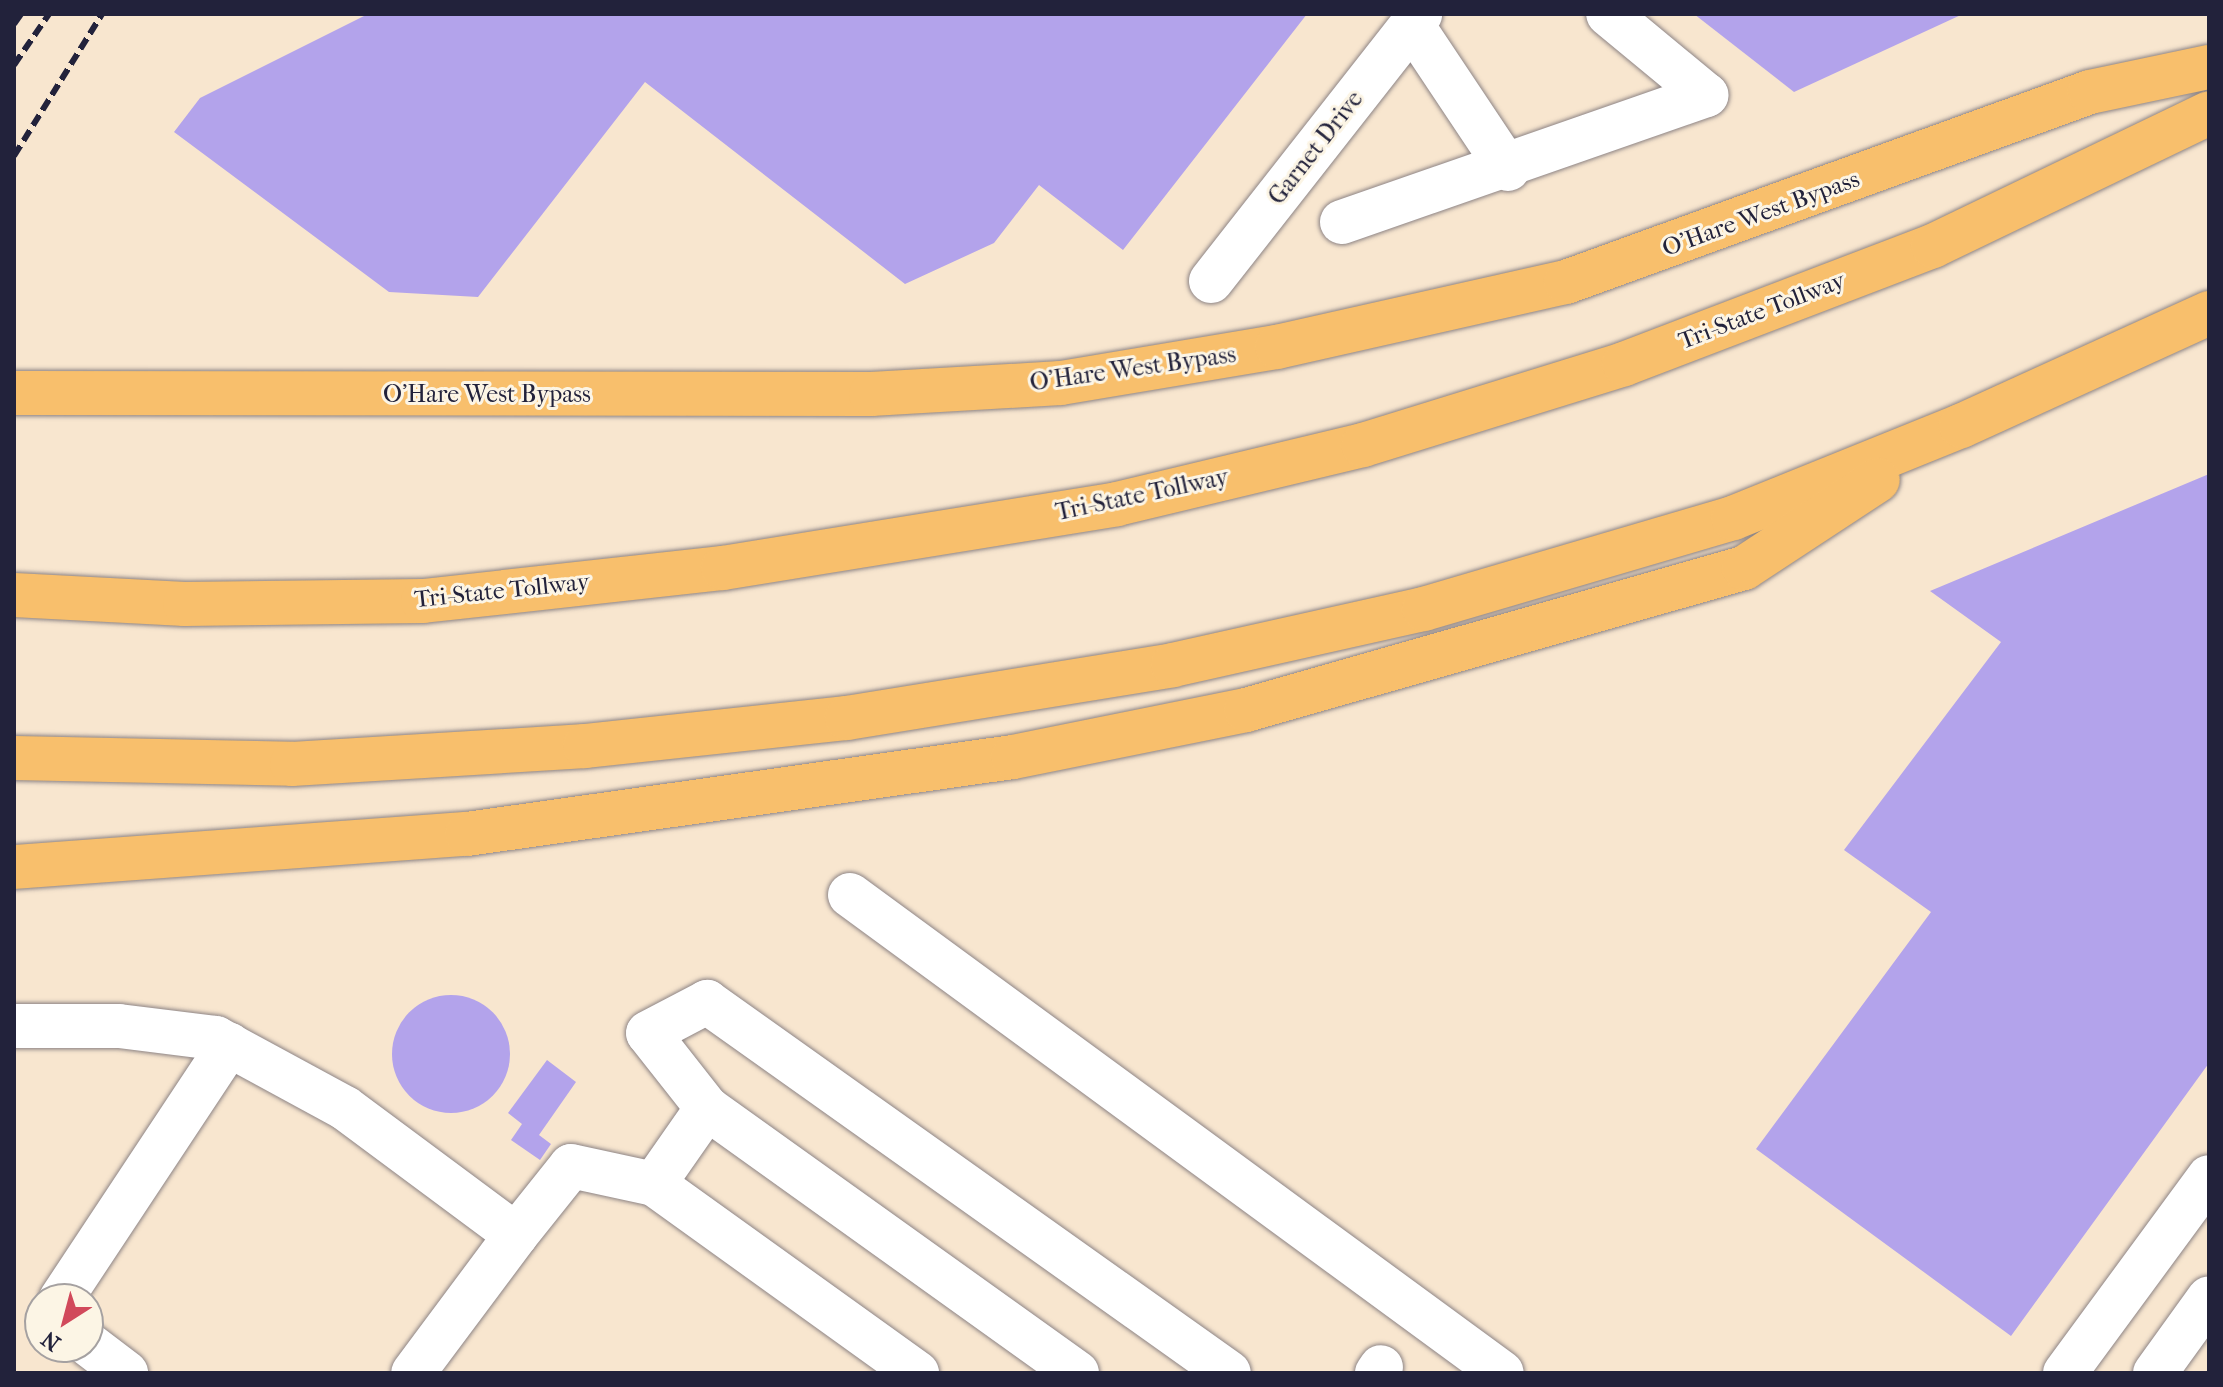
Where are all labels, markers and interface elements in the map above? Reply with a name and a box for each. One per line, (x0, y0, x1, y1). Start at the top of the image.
street label: Garnet Drive (1263, 85, 1369, 211)
street label: O'Hare West Bypass (1658, 165, 1864, 263)
street label: Tri-State Tollway (1675, 266, 1849, 356)
street label: O'Hare West Bypass (1028, 340, 1238, 398)
street label: O'Hare West Bypass (383, 381, 591, 409)
street label: Tri-State Tollway (1053, 463, 1231, 527)
street label: Tri-State Tollway (413, 567, 591, 615)
north arrow (24, 1283, 104, 1363)
text: N (37, 1325, 65, 1356)

